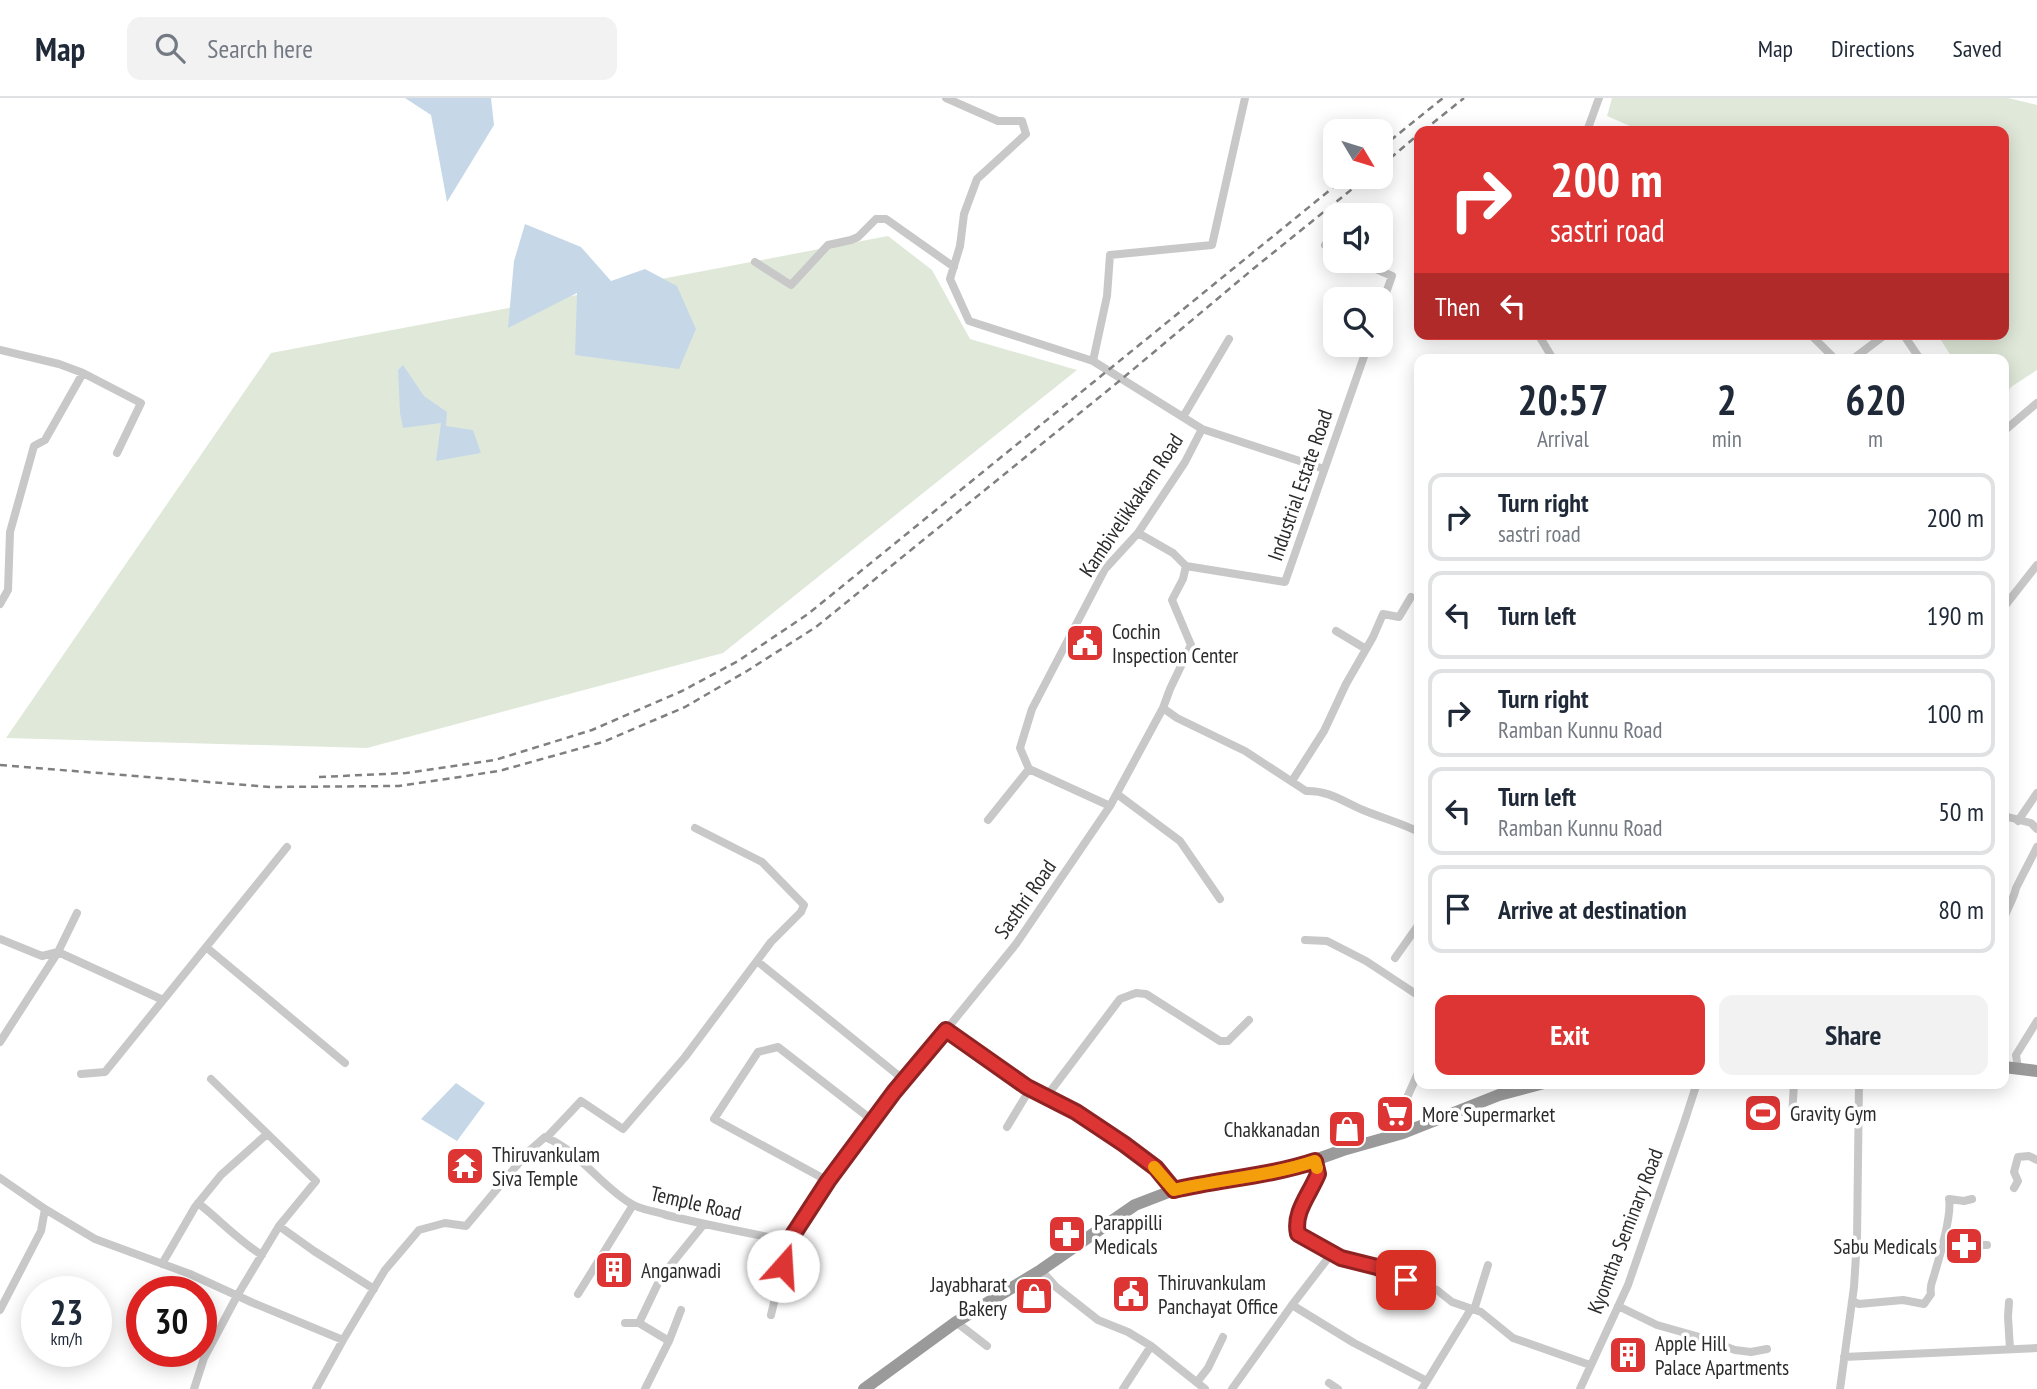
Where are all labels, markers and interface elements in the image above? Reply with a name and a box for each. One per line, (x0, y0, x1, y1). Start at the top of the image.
search box (127, 17, 617, 80)
text: Map (35, 27, 85, 70)
icon: search (151, 29, 189, 67)
text: Search here (207, 32, 313, 65)
text: Map (1758, 33, 1793, 64)
text: Directions (1831, 33, 1915, 64)
text: Saved (1953, 33, 2002, 64)
north arrow (1323, 119, 1393, 189)
map controls (1323, 119, 1393, 357)
text: 200 m (1550, 147, 1663, 211)
icon: right (1435, 154, 1526, 245)
button: sound (1323, 203, 1393, 273)
text: sastri road (1550, 209, 1665, 251)
button: search (1323, 287, 1393, 357)
icon: left (1494, 287, 1532, 325)
text: Then (1435, 290, 1480, 323)
text: 20:57 (1517, 372, 1608, 427)
text: 2 (1717, 372, 1737, 427)
text: 620 (1845, 372, 1906, 427)
street label: Industrial Estate Road (1262, 406, 1338, 564)
text: Arrival (1537, 424, 1589, 453)
text: min (1712, 424, 1742, 453)
text: m (1868, 424, 1883, 453)
street label: Kambivelikkakam Road (1073, 428, 1189, 582)
text: Turn right (1498, 486, 1589, 519)
icon: right (1439, 498, 1477, 536)
text: 200 m (1926, 501, 1984, 534)
text: sastri road (1498, 519, 1581, 548)
icon: left (1439, 596, 1477, 634)
text: Turn left (1498, 599, 1576, 632)
text: 190 m (1926, 599, 1984, 632)
place label: Cochin Inspection Center (1112, 618, 1239, 669)
public building icon: Cochin Inspection Center (1064, 622, 1106, 664)
text: Turn right (1498, 682, 1589, 715)
icon: right (1439, 694, 1477, 732)
text: 100 m (1926, 697, 1984, 730)
text: Ramban Kunnu Road (1498, 715, 1663, 744)
text: Turn left (1498, 780, 1576, 813)
icon: left (1439, 792, 1477, 830)
text: 50 m (1938, 795, 1984, 828)
text: Ramban Kunnu Road (1498, 813, 1663, 842)
street label: Sasthri Road (988, 854, 1062, 944)
icon: arrive (1439, 890, 1477, 928)
text: Arrive at destination (1498, 893, 1687, 926)
text: 80 m (1938, 893, 1984, 926)
button: Exit (1435, 995, 1705, 1075)
button: Share (1719, 995, 1988, 1075)
sports icon: Gravity Gym (1742, 1092, 1784, 1134)
supermarket icon: More Supermarket (1374, 1093, 1416, 1135)
place label: Gravity Gym (1790, 1100, 1876, 1127)
place label: More Supermarket (1422, 1101, 1555, 1128)
shop icon: Chakkanadan (1326, 1108, 1368, 1150)
place label: Chakkanadan (1224, 1116, 1320, 1143)
place label: Thiruvankulam Siva Temple (492, 1141, 600, 1192)
temple icon: Thiruvankulam Siva Temple (444, 1145, 486, 1187)
street label: Kyomtha Seminary Road (1581, 1145, 1669, 1317)
street label: Temple Road (648, 1179, 744, 1227)
place label: Parappilli Medicals (1094, 1209, 1163, 1260)
pharmacy icon: Parappilli Medicals (1046, 1213, 1088, 1255)
pharmacy icon: Sabu Medicals (1943, 1225, 1985, 1267)
position arrow (746, 1229, 820, 1303)
place label: Sabu Medicals (1833, 1233, 1937, 1260)
building icon: Anganwadi (593, 1249, 635, 1291)
pin (1376, 1250, 1436, 1310)
place label: Anganwadi (641, 1257, 721, 1284)
icon: arrive (1387, 1261, 1425, 1299)
place label: Thiruvankulam Panchayat Office (1158, 1269, 1278, 1320)
place label: Jayabharat Bakery (930, 1271, 1007, 1322)
public building icon: Thiruvankulam Panchayat Office (1110, 1273, 1152, 1315)
shop icon: Jayabharat Bakery (1013, 1275, 1055, 1317)
speed limit sign: 30 (126, 1276, 217, 1367)
text: 23 (50, 1289, 83, 1335)
text: km/h (51, 1327, 82, 1350)
place label: Apple Hill Palace Apartments (1655, 1330, 1789, 1381)
building icon: Apple Hill Palace Apartments (1607, 1334, 1649, 1376)

